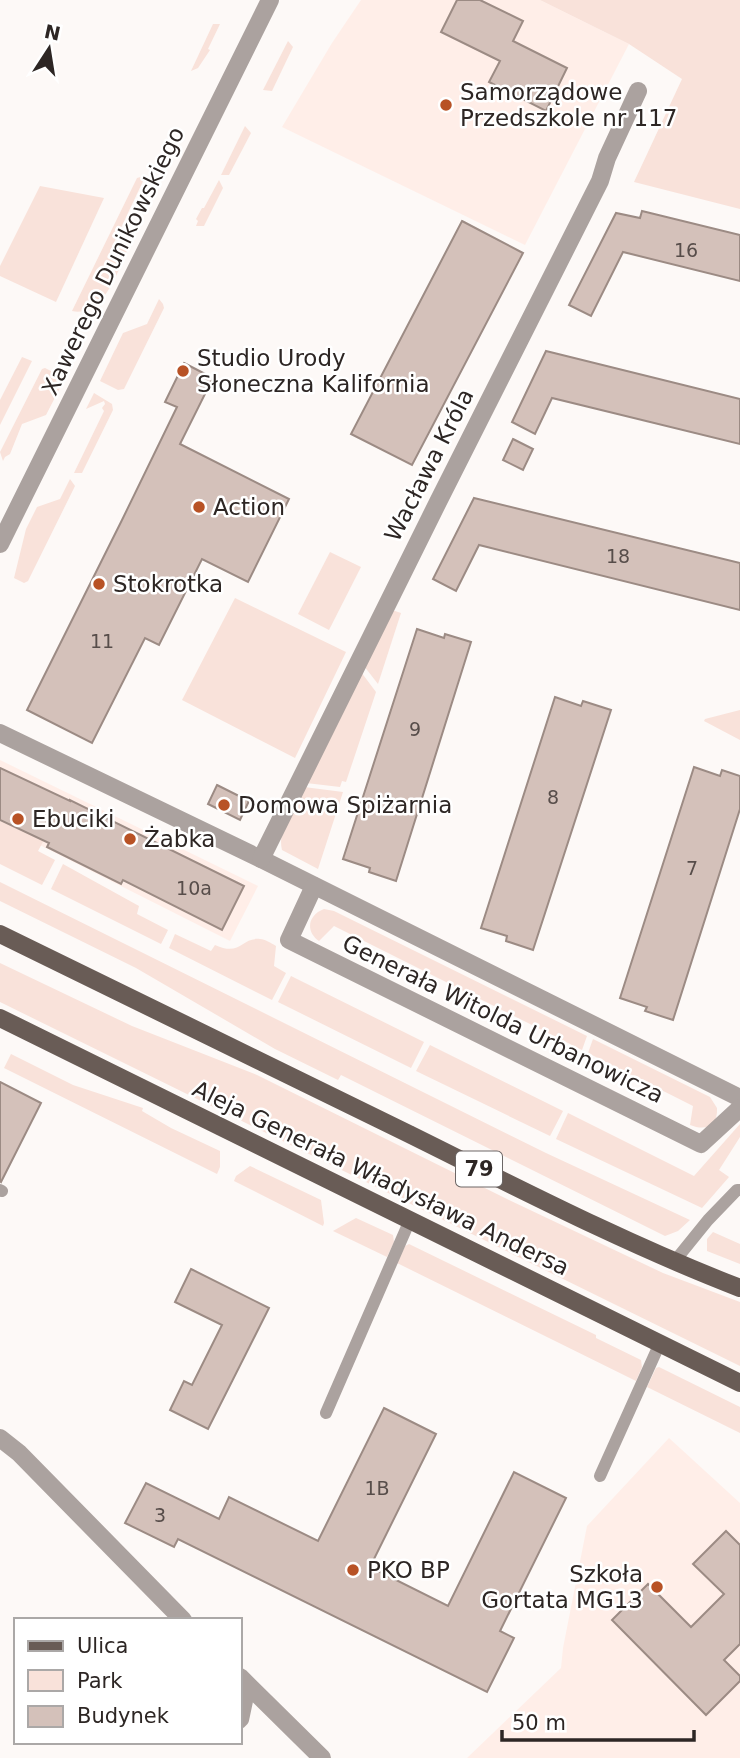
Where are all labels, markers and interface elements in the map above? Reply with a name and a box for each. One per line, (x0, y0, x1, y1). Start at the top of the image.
north arrow (14, 14, 84, 84)
text: N (42, 20, 63, 45)
place label: Samorządowe Przedszkole nr 117 (460, 79, 677, 131)
marker: Samorządowe Przedszkole nr 117 (438, 97, 454, 113)
street label: Xawerego Dunikowskiego (37, 123, 189, 399)
house number: 16 (674, 239, 698, 261)
place label: Studio Urody Słoneczna Kalifornia (197, 345, 429, 397)
marker: Studio Urody Słoneczna Kalifornia (175, 363, 191, 379)
street label: Wacława Króla (379, 384, 479, 546)
place label: Action (213, 494, 285, 520)
marker: Action (191, 499, 207, 515)
house number: 18 (606, 545, 630, 567)
place label: Stokrotka (113, 571, 223, 597)
marker: Stokrotka (91, 576, 107, 592)
house number: 11 (90, 630, 114, 652)
house number: 9 (409, 718, 421, 740)
house number: 8 (547, 786, 559, 808)
place label: Domowa Spiżarnia (238, 792, 452, 818)
marker: Domowa Spiżarnia (216, 797, 232, 813)
place label: Ebuciki (32, 806, 114, 832)
marker: Ebuciki (10, 811, 26, 827)
place label: Żabka (144, 825, 215, 852)
marker: Żabka (122, 831, 138, 847)
house number: 7 (686, 857, 698, 879)
house number: 10a (176, 877, 212, 899)
street label: Generała Witolda Urbanowicza (338, 930, 668, 1108)
street label: Aleja Generała Władysława Andersa (189, 1075, 573, 1281)
road number: 79 (456, 1152, 502, 1186)
house number: 1B (364, 1477, 390, 1499)
house number: 3 (154, 1504, 166, 1526)
place label: PKO BP (367, 1557, 450, 1583)
place label: Szkoła Gortata MG13 (481, 1561, 643, 1613)
marker: PKO BP (345, 1562, 361, 1578)
marker: Szkoła Gortata MG13 (649, 1579, 665, 1595)
legend (14, 1618, 242, 1744)
text: Ulica (77, 1634, 128, 1658)
text: Park (77, 1669, 123, 1693)
scale bar (502, 1698, 694, 1742)
text: Budynek (77, 1704, 170, 1728)
text: 50 m (512, 1711, 566, 1735)

